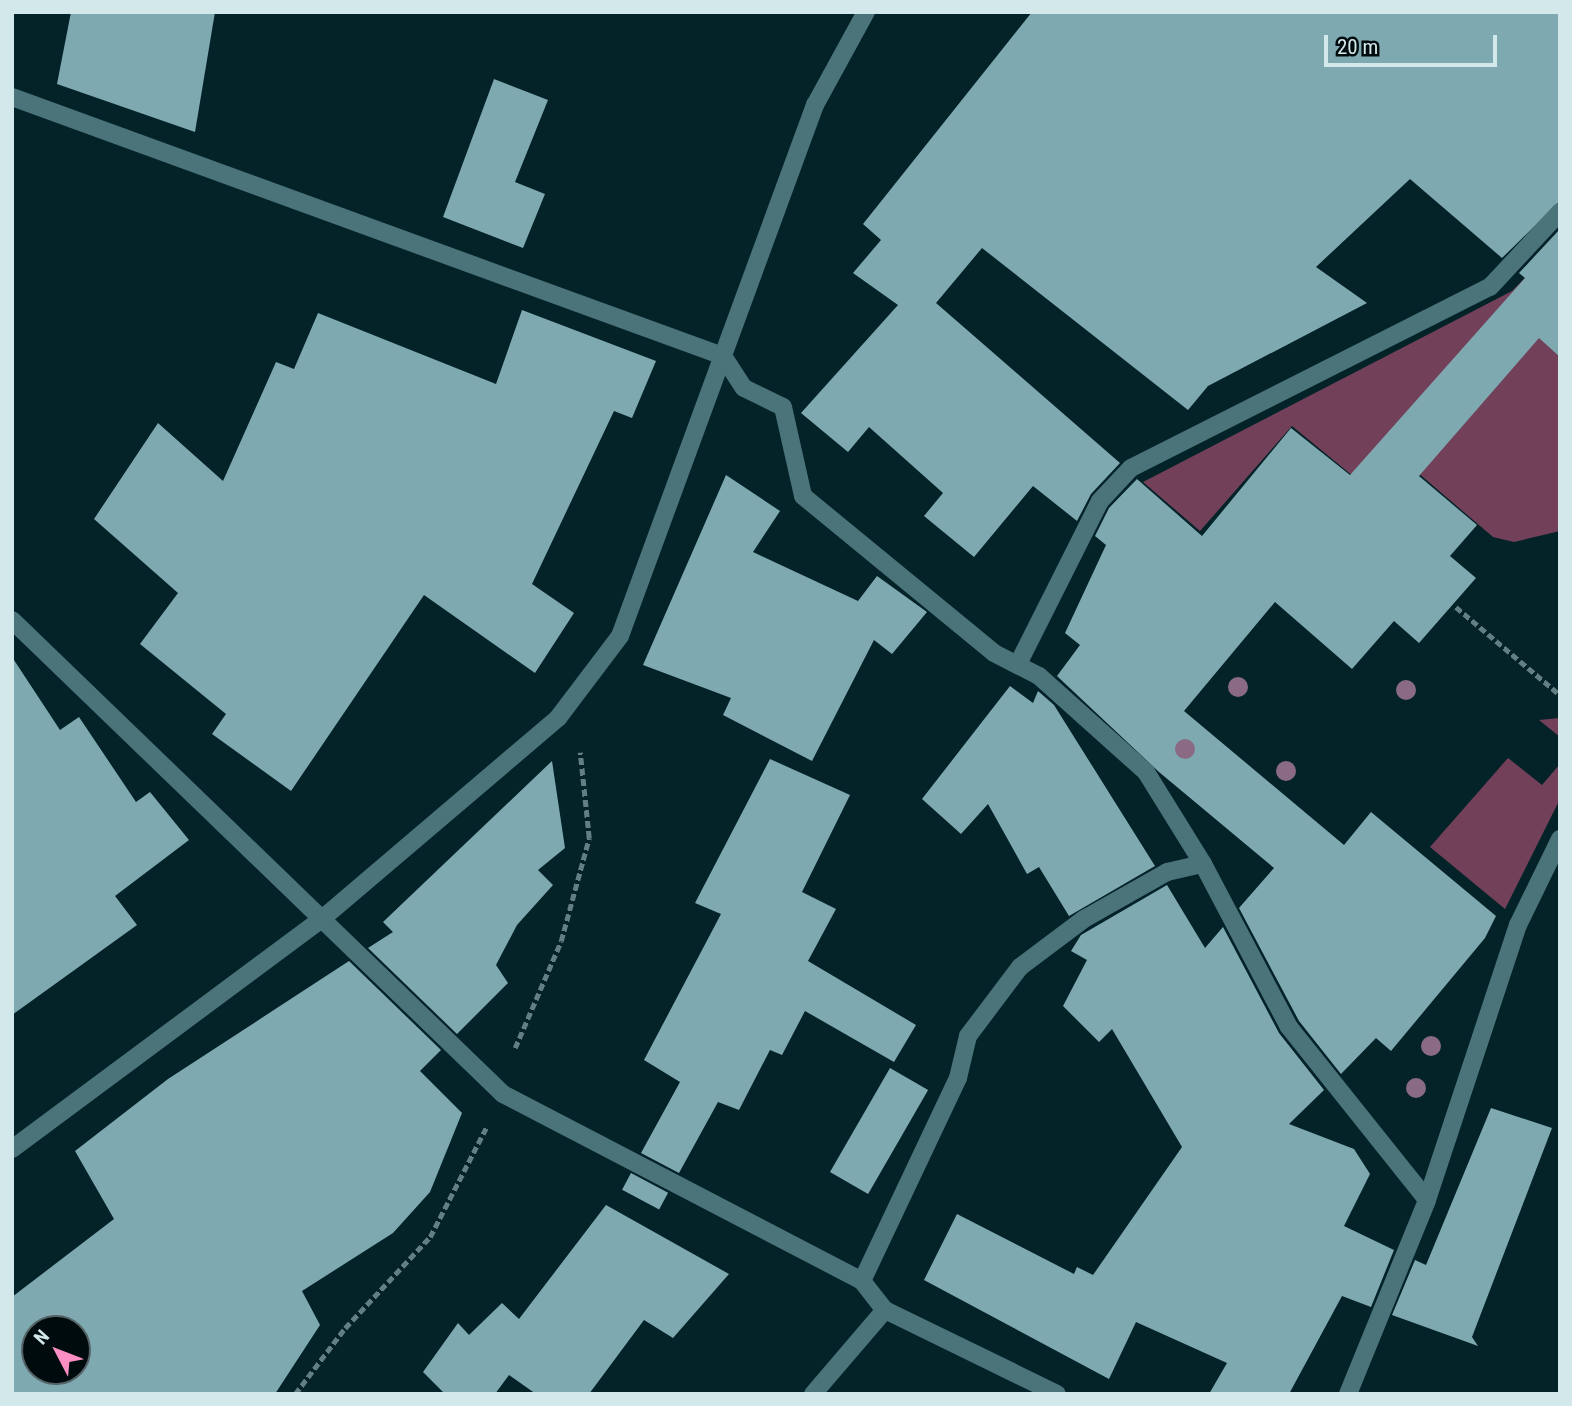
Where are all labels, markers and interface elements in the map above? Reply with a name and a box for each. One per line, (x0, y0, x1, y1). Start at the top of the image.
scale bar (1327, 21, 1500, 65)
text: 20 m (1337, 35, 1378, 59)
north arrow (21, 1315, 91, 1385)
text: N (29, 1325, 54, 1349)

